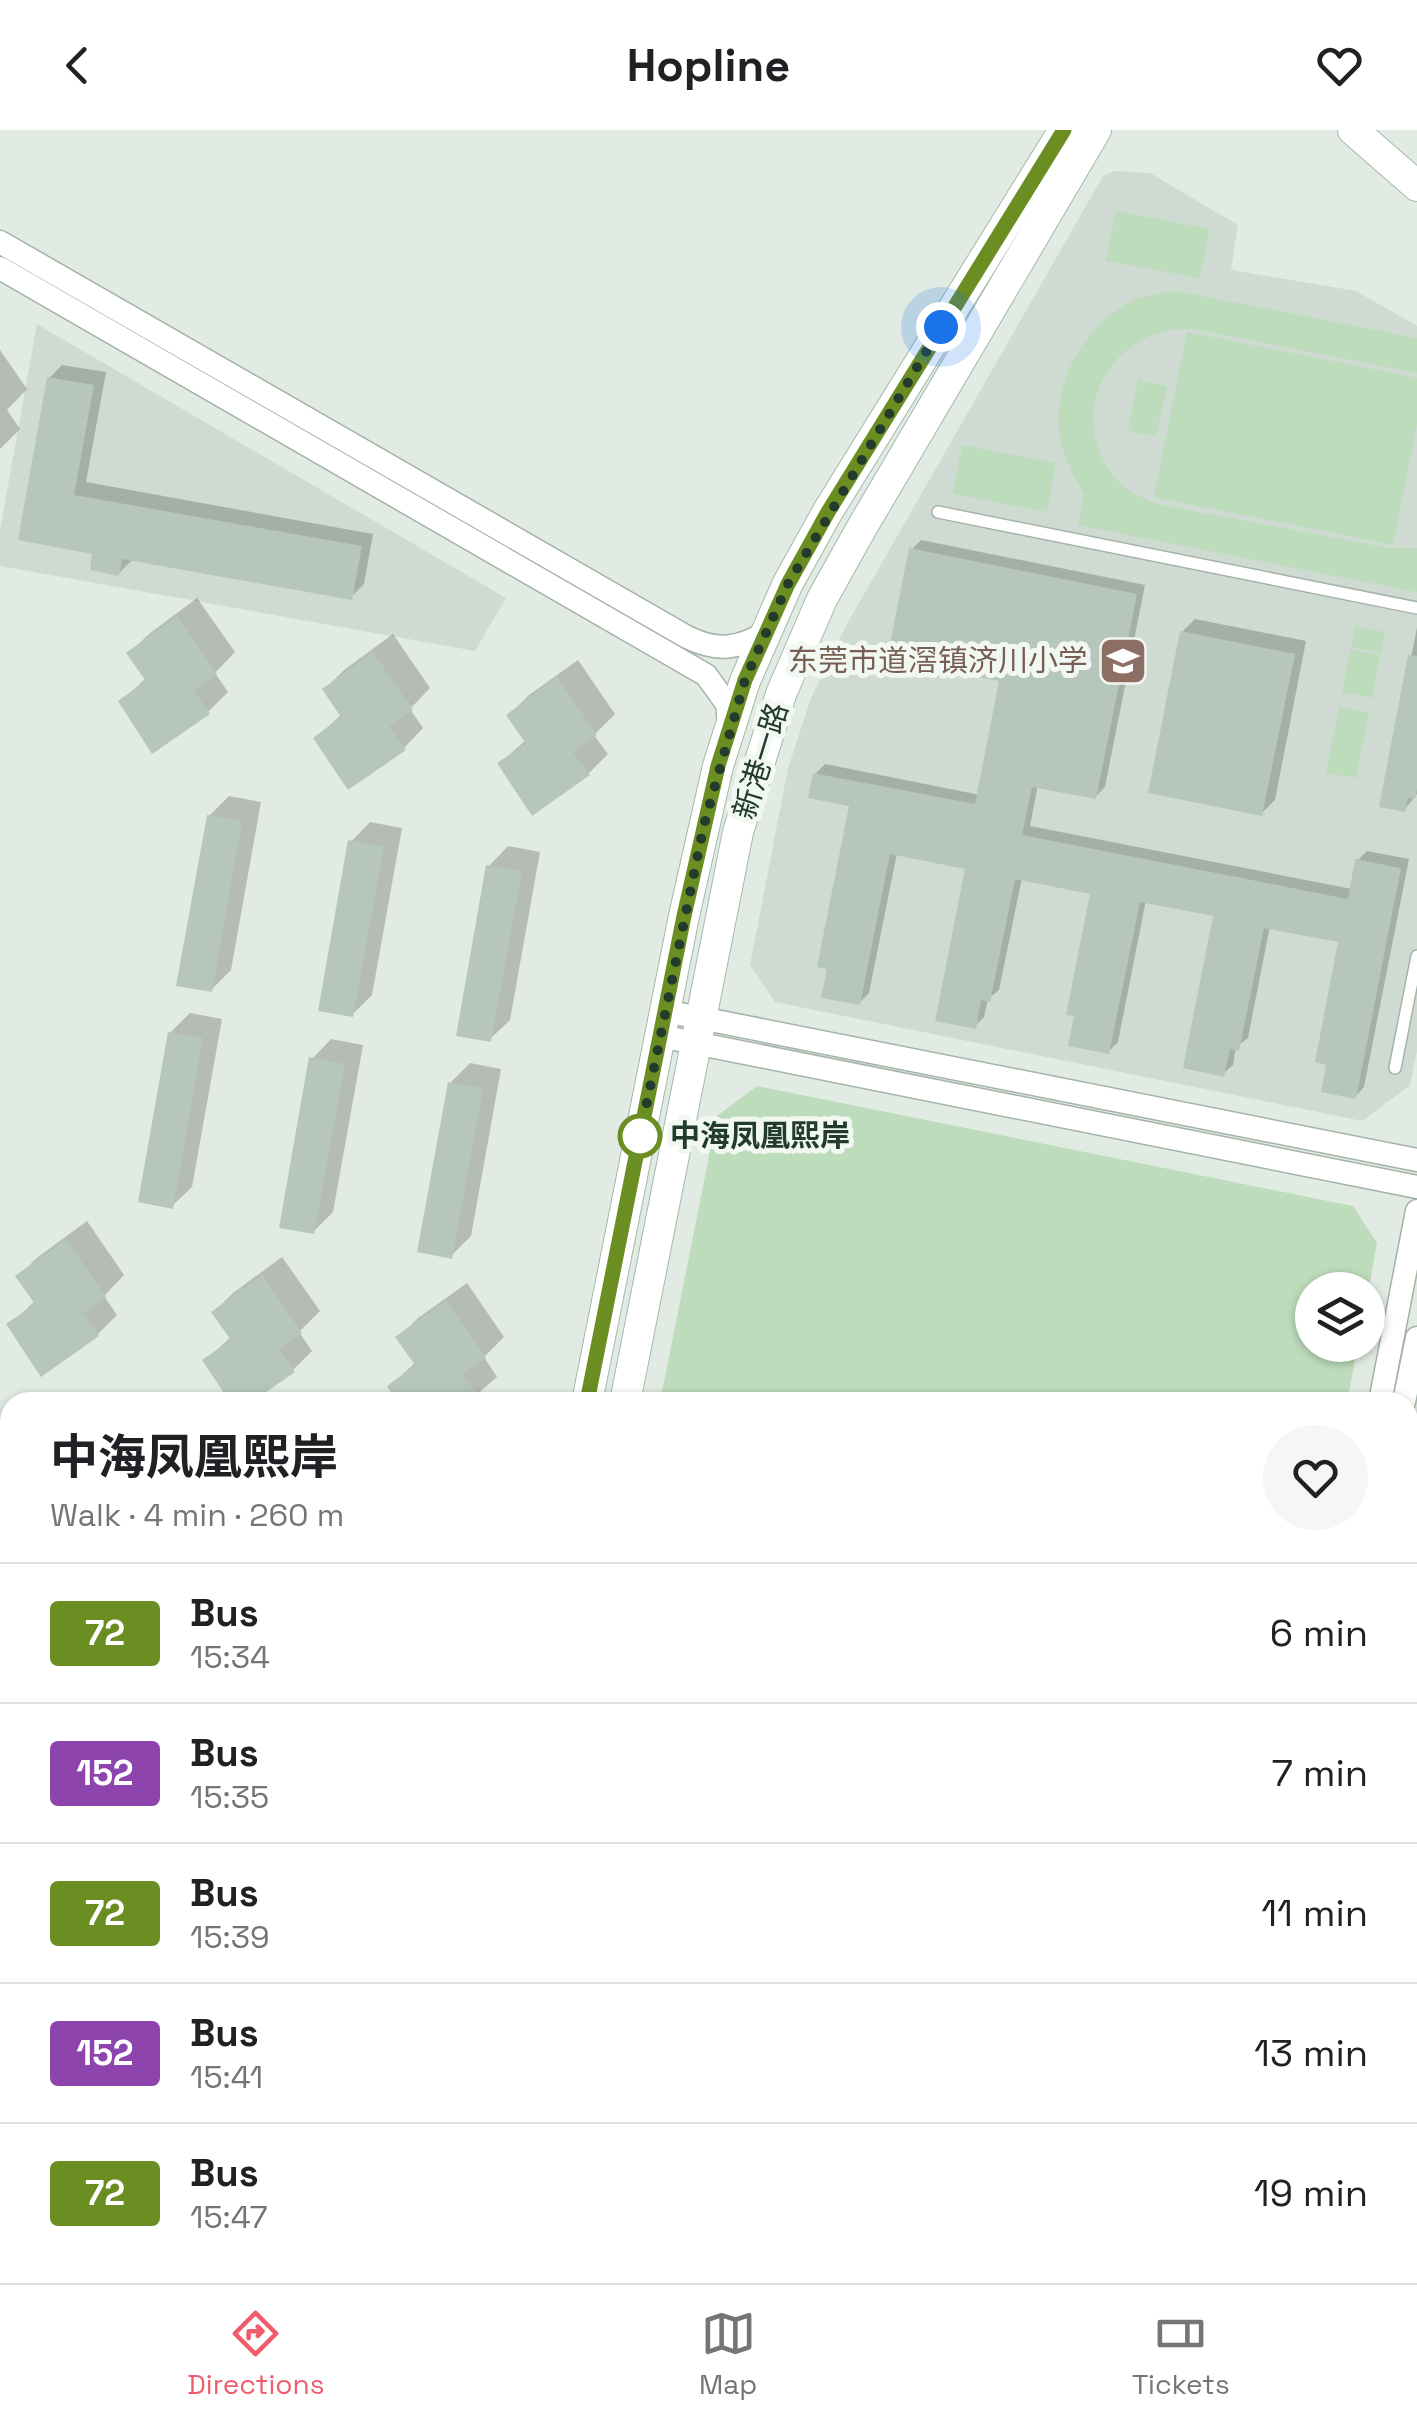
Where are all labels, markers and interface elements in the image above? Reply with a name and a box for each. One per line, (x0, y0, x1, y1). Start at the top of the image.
text: Hopline (627, 37, 790, 94)
icon: back (50, 38, 105, 93)
icon: heart (1312, 38, 1367, 93)
your location (916, 302, 966, 352)
school or university icon: 东莞市道滘镇济川小学 (1097, 635, 1149, 687)
place label: 东莞市道滘镇济川小学 (788, 641, 1088, 680)
street label: 新港一路 (724, 698, 797, 824)
marker: 中海凤凰熙岸 (619, 1115, 661, 1157)
place label: 中海凤凰熙岸 (670, 1116, 850, 1155)
map controls (1295, 1272, 1385, 1362)
button: layers (1295, 1272, 1385, 1362)
button: heart (1263, 1425, 1368, 1530)
text: 中海凤凰熙岸 (50, 1427, 338, 1488)
text: Walk · 4 min · 260 m (50, 1495, 344, 1535)
text: Bus (190, 1589, 259, 1637)
text: 6 min (1270, 1609, 1368, 1657)
text: 72 (85, 1611, 125, 1655)
text: 15:34 (190, 1637, 270, 1677)
text: Bus (190, 1729, 259, 1777)
text: 7 min (1272, 1749, 1368, 1797)
text: 152 (76, 1751, 134, 1795)
text: 15:35 (190, 1777, 269, 1817)
text: Bus (190, 1869, 259, 1917)
text: 11 min (1261, 1889, 1368, 1937)
text: 72 (85, 1891, 125, 1935)
text: 15:39 (190, 1917, 270, 1957)
text: Bus (190, 2009, 259, 2057)
text: 13 min (1254, 2029, 1368, 2077)
text: 152 (76, 2031, 134, 2075)
text: 15:41 (190, 2057, 263, 2097)
text: Bus (190, 2149, 259, 2197)
text: 19 min (1254, 2169, 1368, 2217)
text: 72 (85, 2171, 125, 2215)
text: 15:47 (190, 2197, 268, 2237)
tab: Directions (187, 2306, 324, 2402)
tab: Map (699, 2306, 757, 2402)
tab: Tickets (1132, 2306, 1230, 2402)

